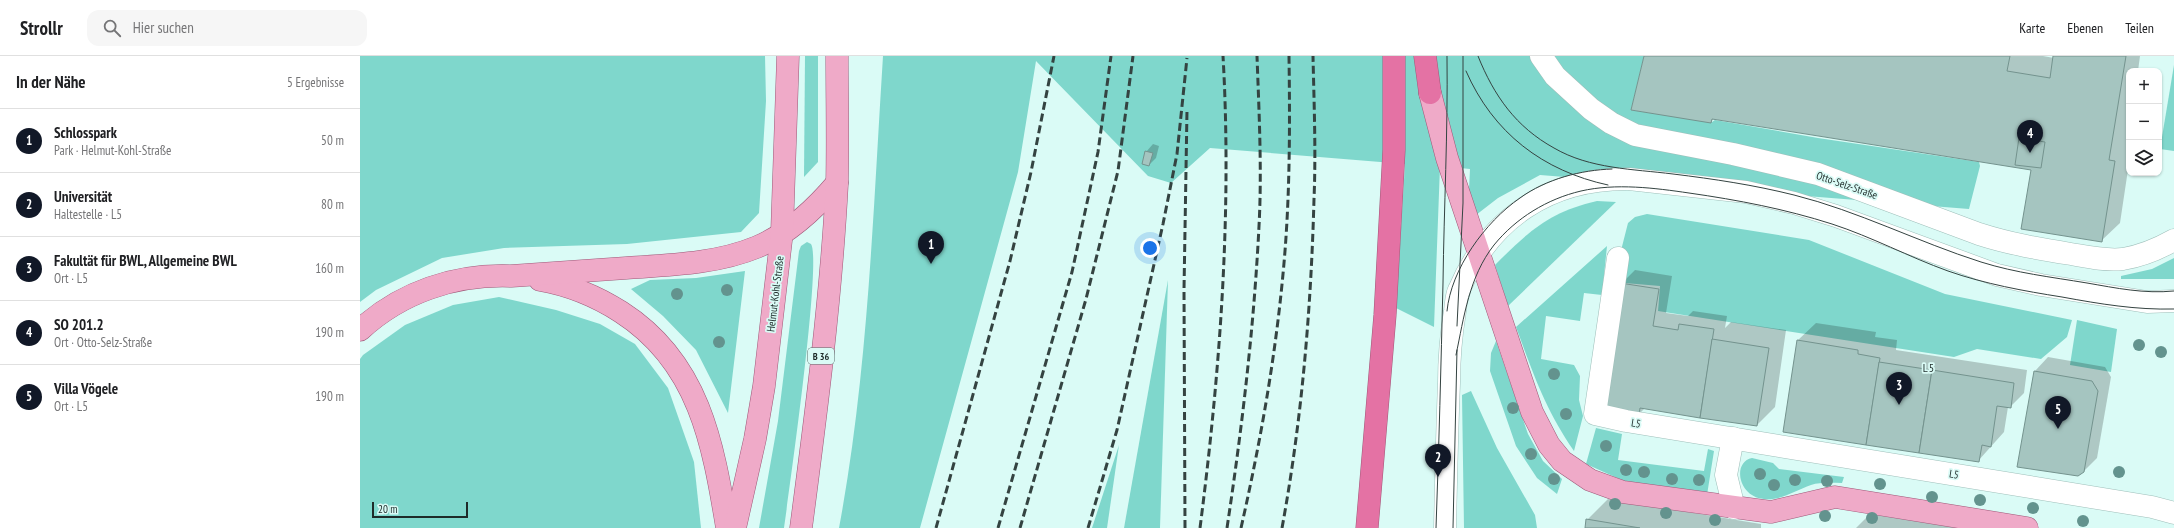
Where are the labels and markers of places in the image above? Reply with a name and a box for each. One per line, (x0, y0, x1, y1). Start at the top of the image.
pin: 4 (2017, 120, 2043, 153)
pin: 1 (918, 231, 944, 264)
pin: 3 (1886, 372, 1912, 405)
pin: 5 (2045, 396, 2071, 429)
pin: 2 (1425, 444, 1451, 477)

